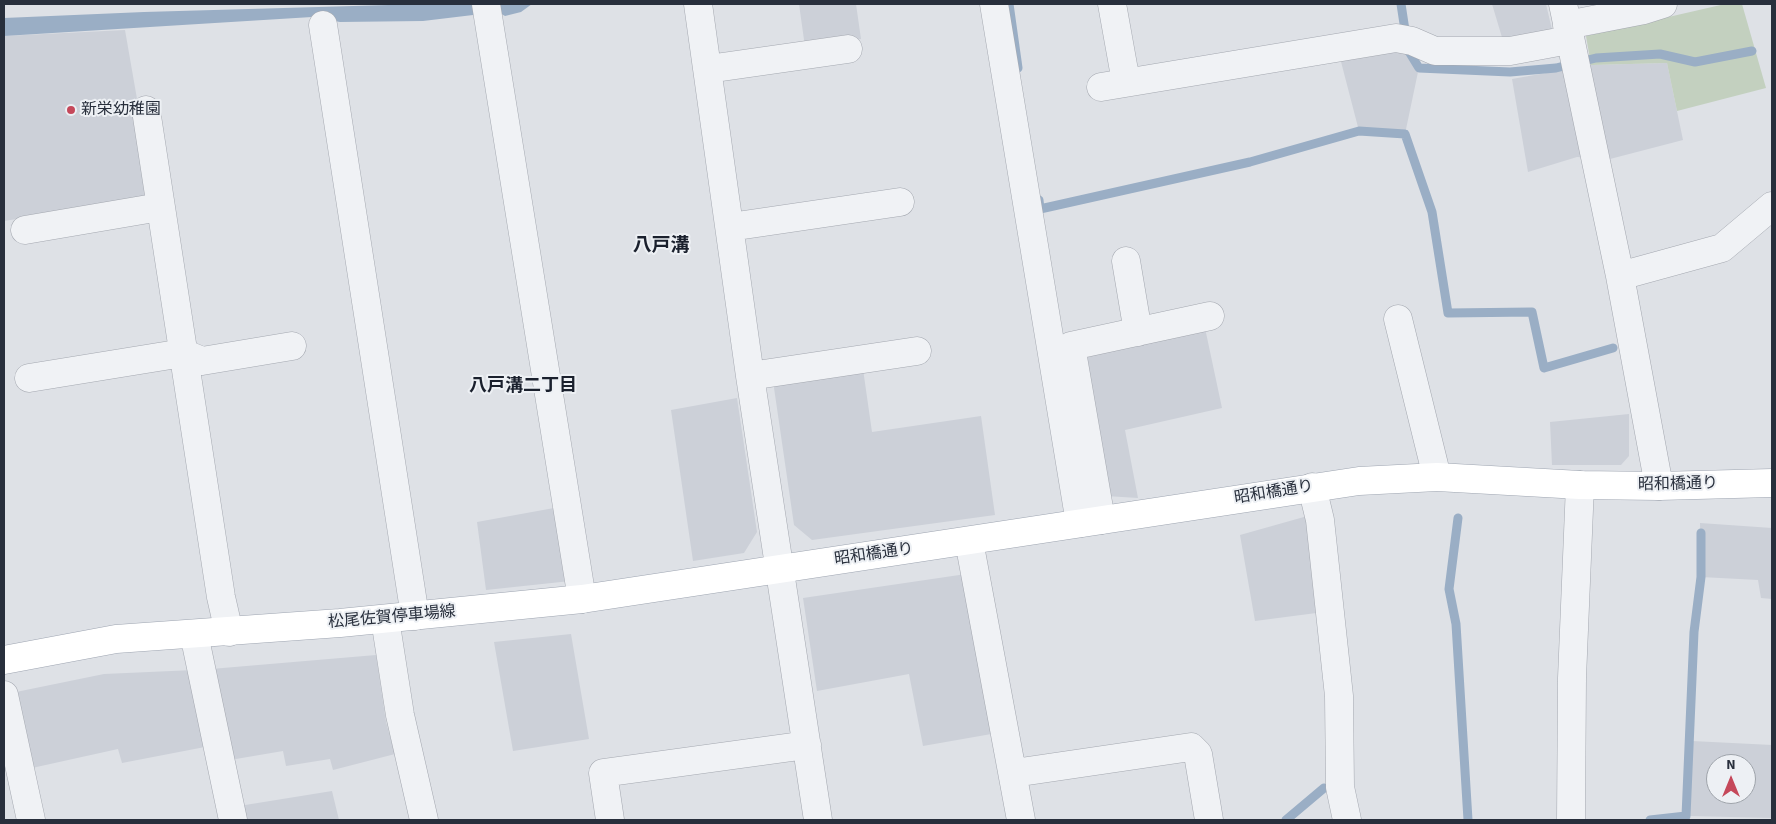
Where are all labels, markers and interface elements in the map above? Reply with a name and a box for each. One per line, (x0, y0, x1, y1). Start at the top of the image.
place label: 新栄幼稚園 (81, 100, 161, 120)
marker: 新栄幼稚園 (65, 104, 77, 116)
district label: 八戸溝 (633, 236, 689, 258)
district label: 八戸溝二丁目 (469, 376, 577, 398)
street label: 昭和橋通り (1638, 475, 1718, 495)
street label: 昭和橋通り (1233, 477, 1315, 509)
street label: 昭和橋通り (833, 540, 915, 570)
street label: 松尾佐賀停車場線 (327, 603, 457, 633)
north arrow (1706, 754, 1756, 804)
text: N (1726, 755, 1736, 775)

